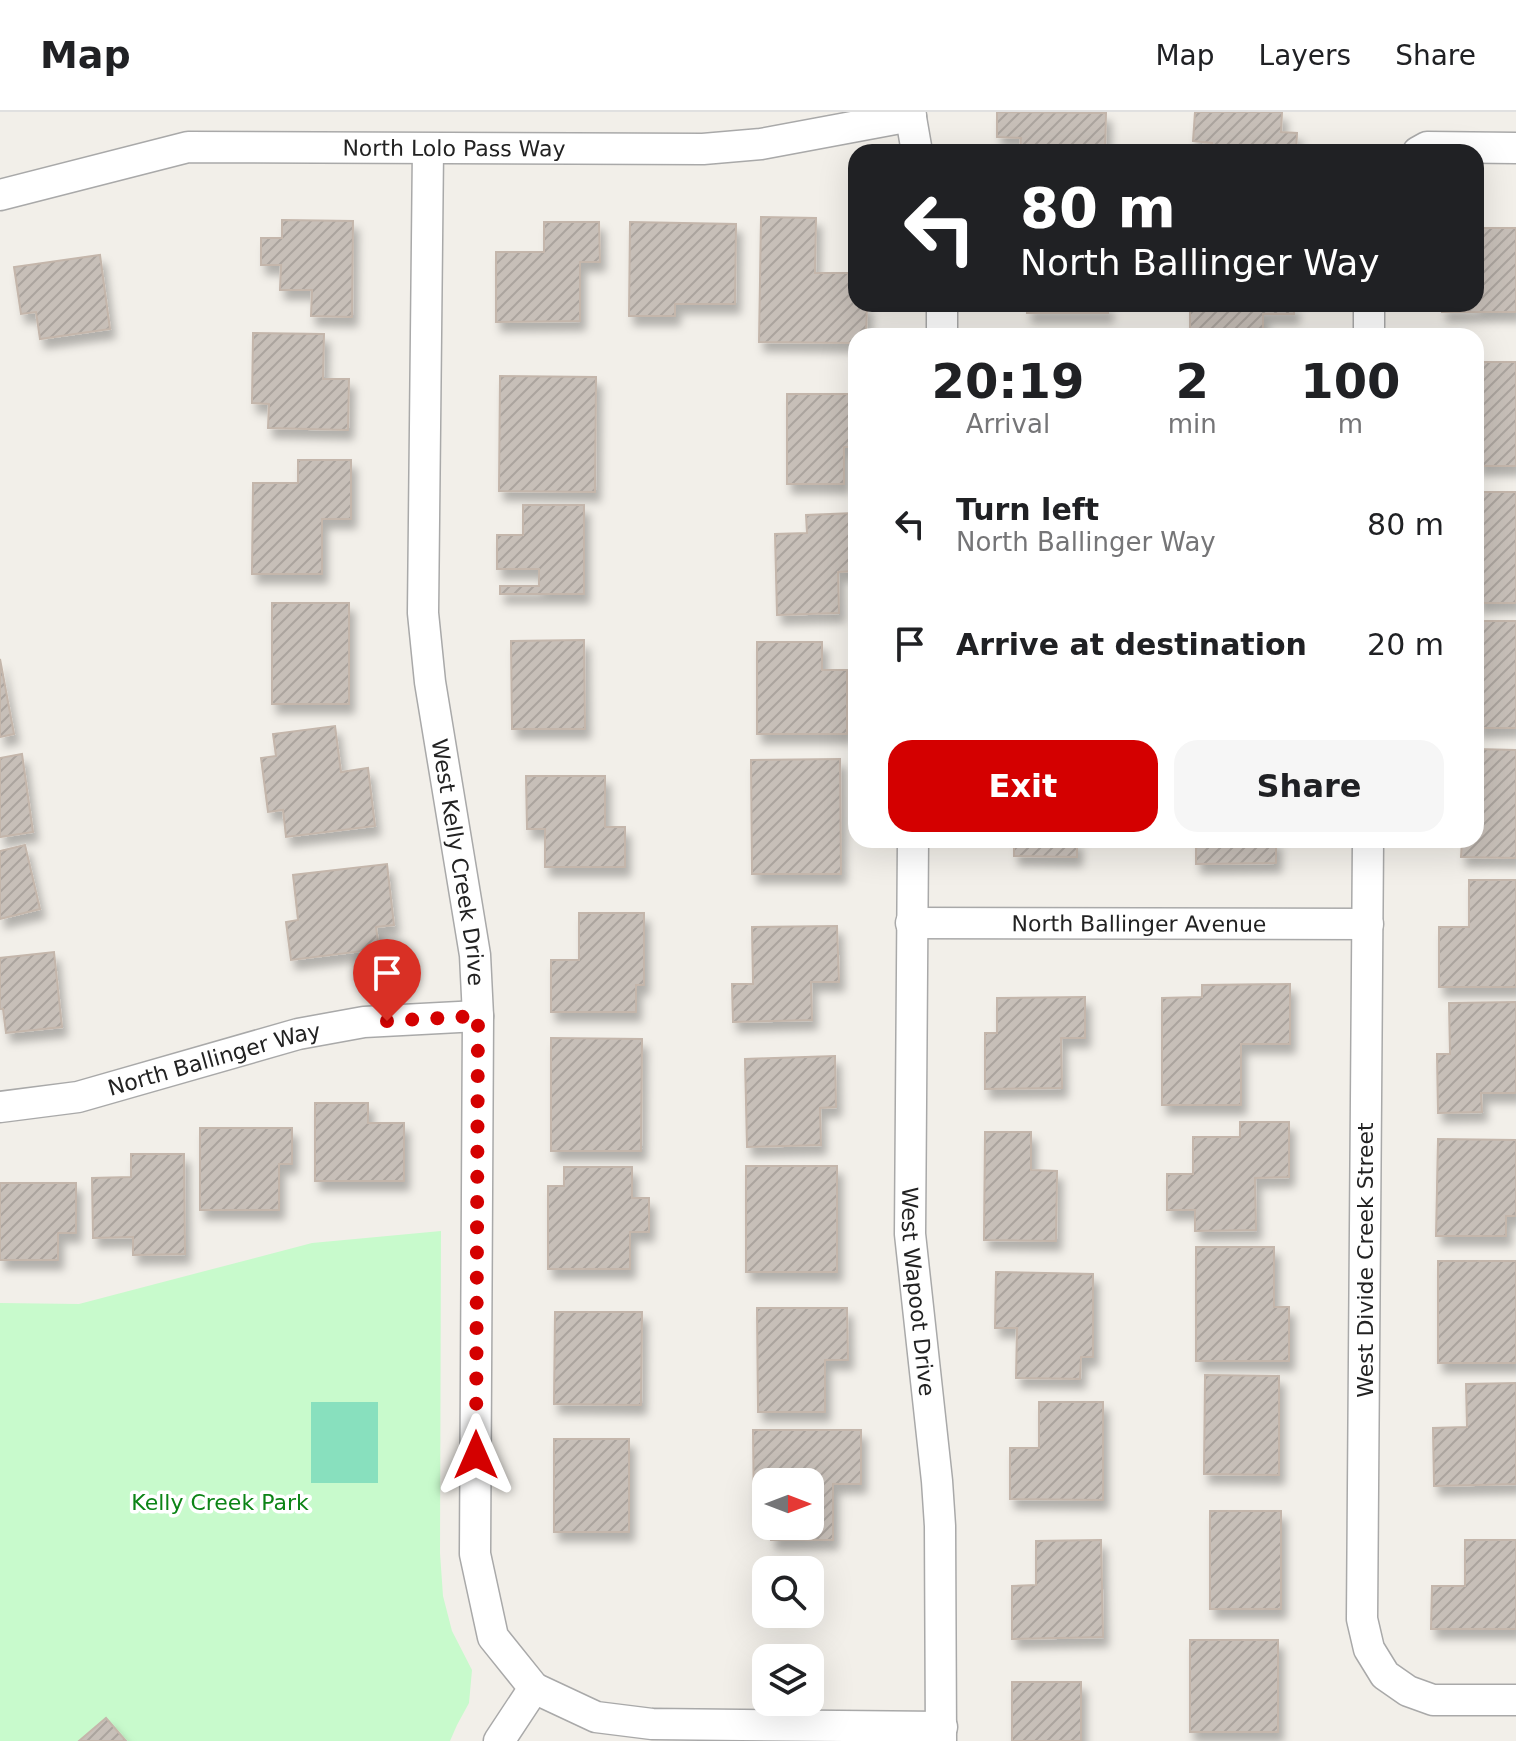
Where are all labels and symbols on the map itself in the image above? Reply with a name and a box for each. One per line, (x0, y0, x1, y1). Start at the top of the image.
street label: North Lolo Pass Way (342, 135, 566, 161)
street label: West Kelly Creek Drive (427, 737, 489, 986)
street label: North Ballinger Avenue (1012, 911, 1266, 936)
pin (353, 939, 421, 1021)
street label: North Ballinger Way (105, 1018, 322, 1100)
street label: West Divide Creek Street (1353, 1122, 1378, 1398)
street label: West Wapoot Drive (897, 1187, 940, 1397)
position arrow (434, 1413, 518, 1497)
north arrow (752, 1468, 824, 1540)
park label: Kelly Creek Park (131, 1490, 309, 1515)

